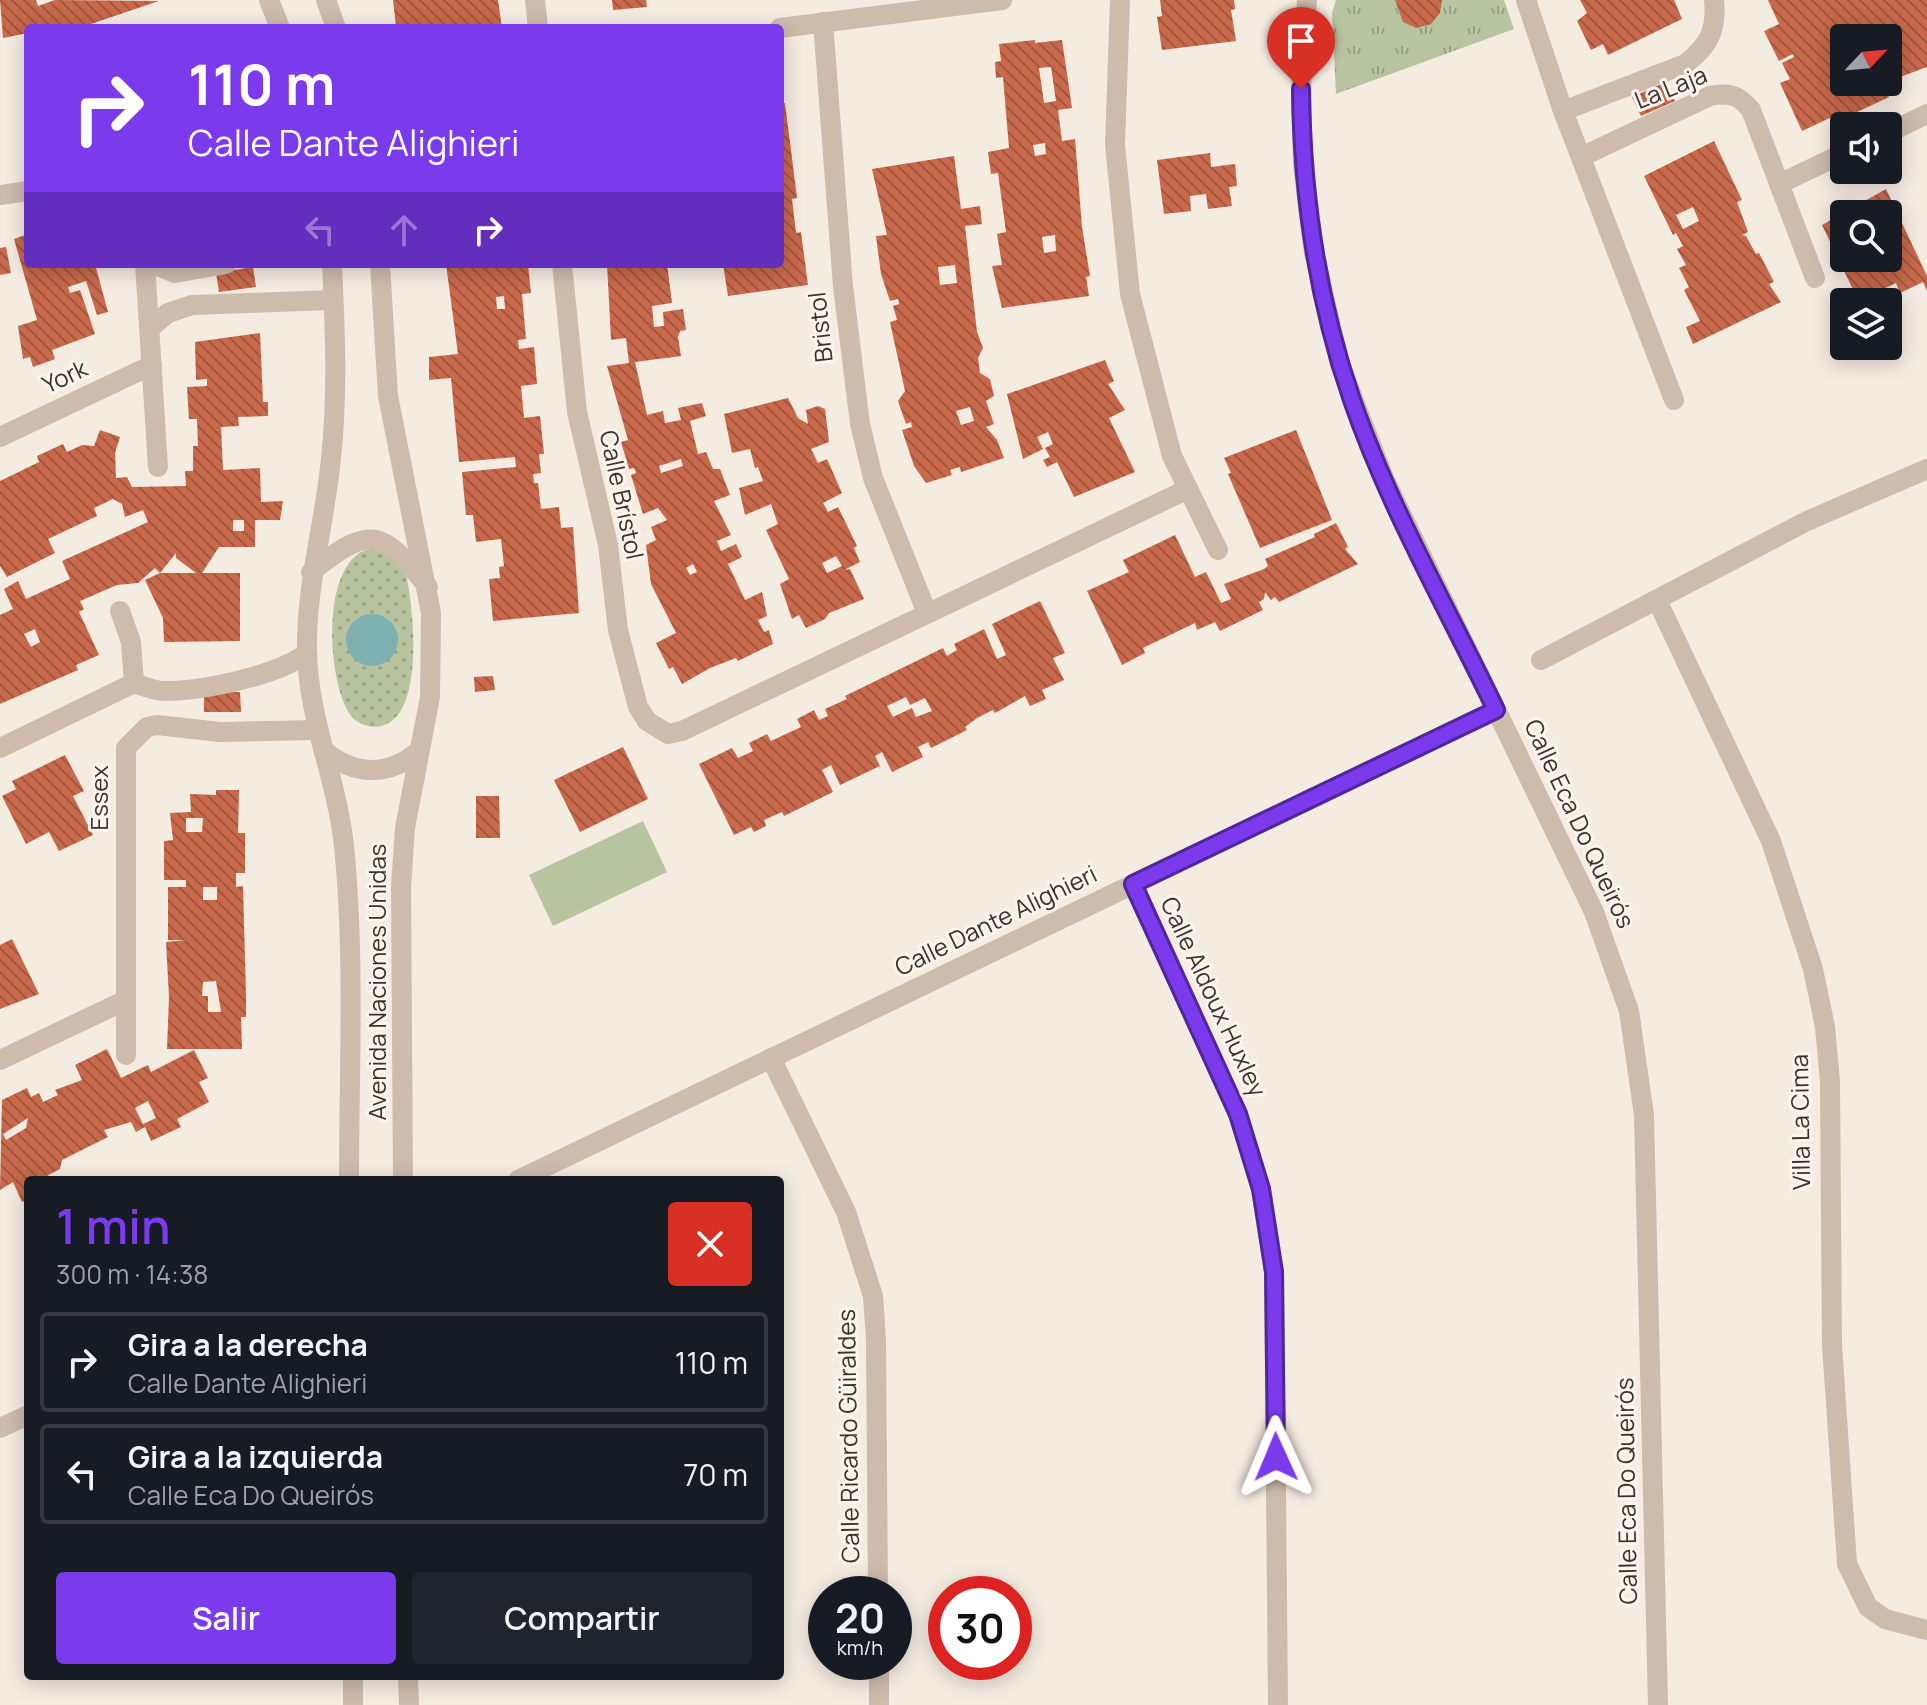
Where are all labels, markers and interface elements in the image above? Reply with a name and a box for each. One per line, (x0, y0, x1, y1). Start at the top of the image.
pin (1267, 7, 1335, 89)
icon: arrive (1279, 19, 1323, 63)
north arrow (1830, 24, 1902, 96)
map controls (1830, 24, 1902, 360)
text: 110 m (188, 45, 335, 122)
icon: right (56, 56, 160, 160)
street label: La Laja (1629, 57, 1712, 116)
button: sound (1830, 112, 1902, 184)
text: Calle Dante Alighieri (188, 118, 519, 167)
button: search (1830, 200, 1902, 272)
icon: left (298, 208, 342, 252)
icon: ahead (382, 208, 426, 252)
icon: right (466, 208, 510, 252)
button: layers (1830, 288, 1902, 360)
street label: Bristol (799, 290, 840, 364)
street label: York (36, 350, 93, 400)
street label: Calle Brístol (593, 427, 652, 562)
street label: Calle Eca Do Queirós (1517, 714, 1643, 933)
street label: Essex (82, 765, 115, 831)
street label: Avenida Naciones Unidas (360, 844, 393, 1120)
street label: Calle Dante Alighieri (889, 856, 1102, 983)
street label: Calle Aldoux Huxley (1154, 891, 1275, 1102)
street label: Villa La Cima (1782, 1054, 1817, 1190)
text: 1 min (56, 1193, 170, 1258)
button: close (668, 1202, 752, 1286)
text: 300 m · 14:38 (56, 1256, 208, 1292)
street label: Calle Ricardo Güiraldes (829, 1309, 866, 1563)
text: Gira a la derecha (128, 1324, 368, 1365)
icon: right (60, 1340, 104, 1384)
text: 110 m (675, 1342, 748, 1383)
text: Calle Dante Alighieri (128, 1365, 367, 1401)
street label: Calle Eca Do Queirós (1607, 1377, 1644, 1605)
position arrow (1234, 1415, 1318, 1499)
text: Gira a la izquierda (128, 1436, 383, 1477)
icon: left (60, 1452, 104, 1496)
text: 70 m (683, 1454, 748, 1495)
text: Calle Eca Do Queirós (128, 1477, 374, 1513)
button: Salir (56, 1572, 396, 1664)
button: Compartir (412, 1572, 752, 1664)
speed limit sign: 30 (928, 1576, 1032, 1680)
text: 20 (835, 1590, 885, 1645)
text: km/h (837, 1634, 883, 1661)

